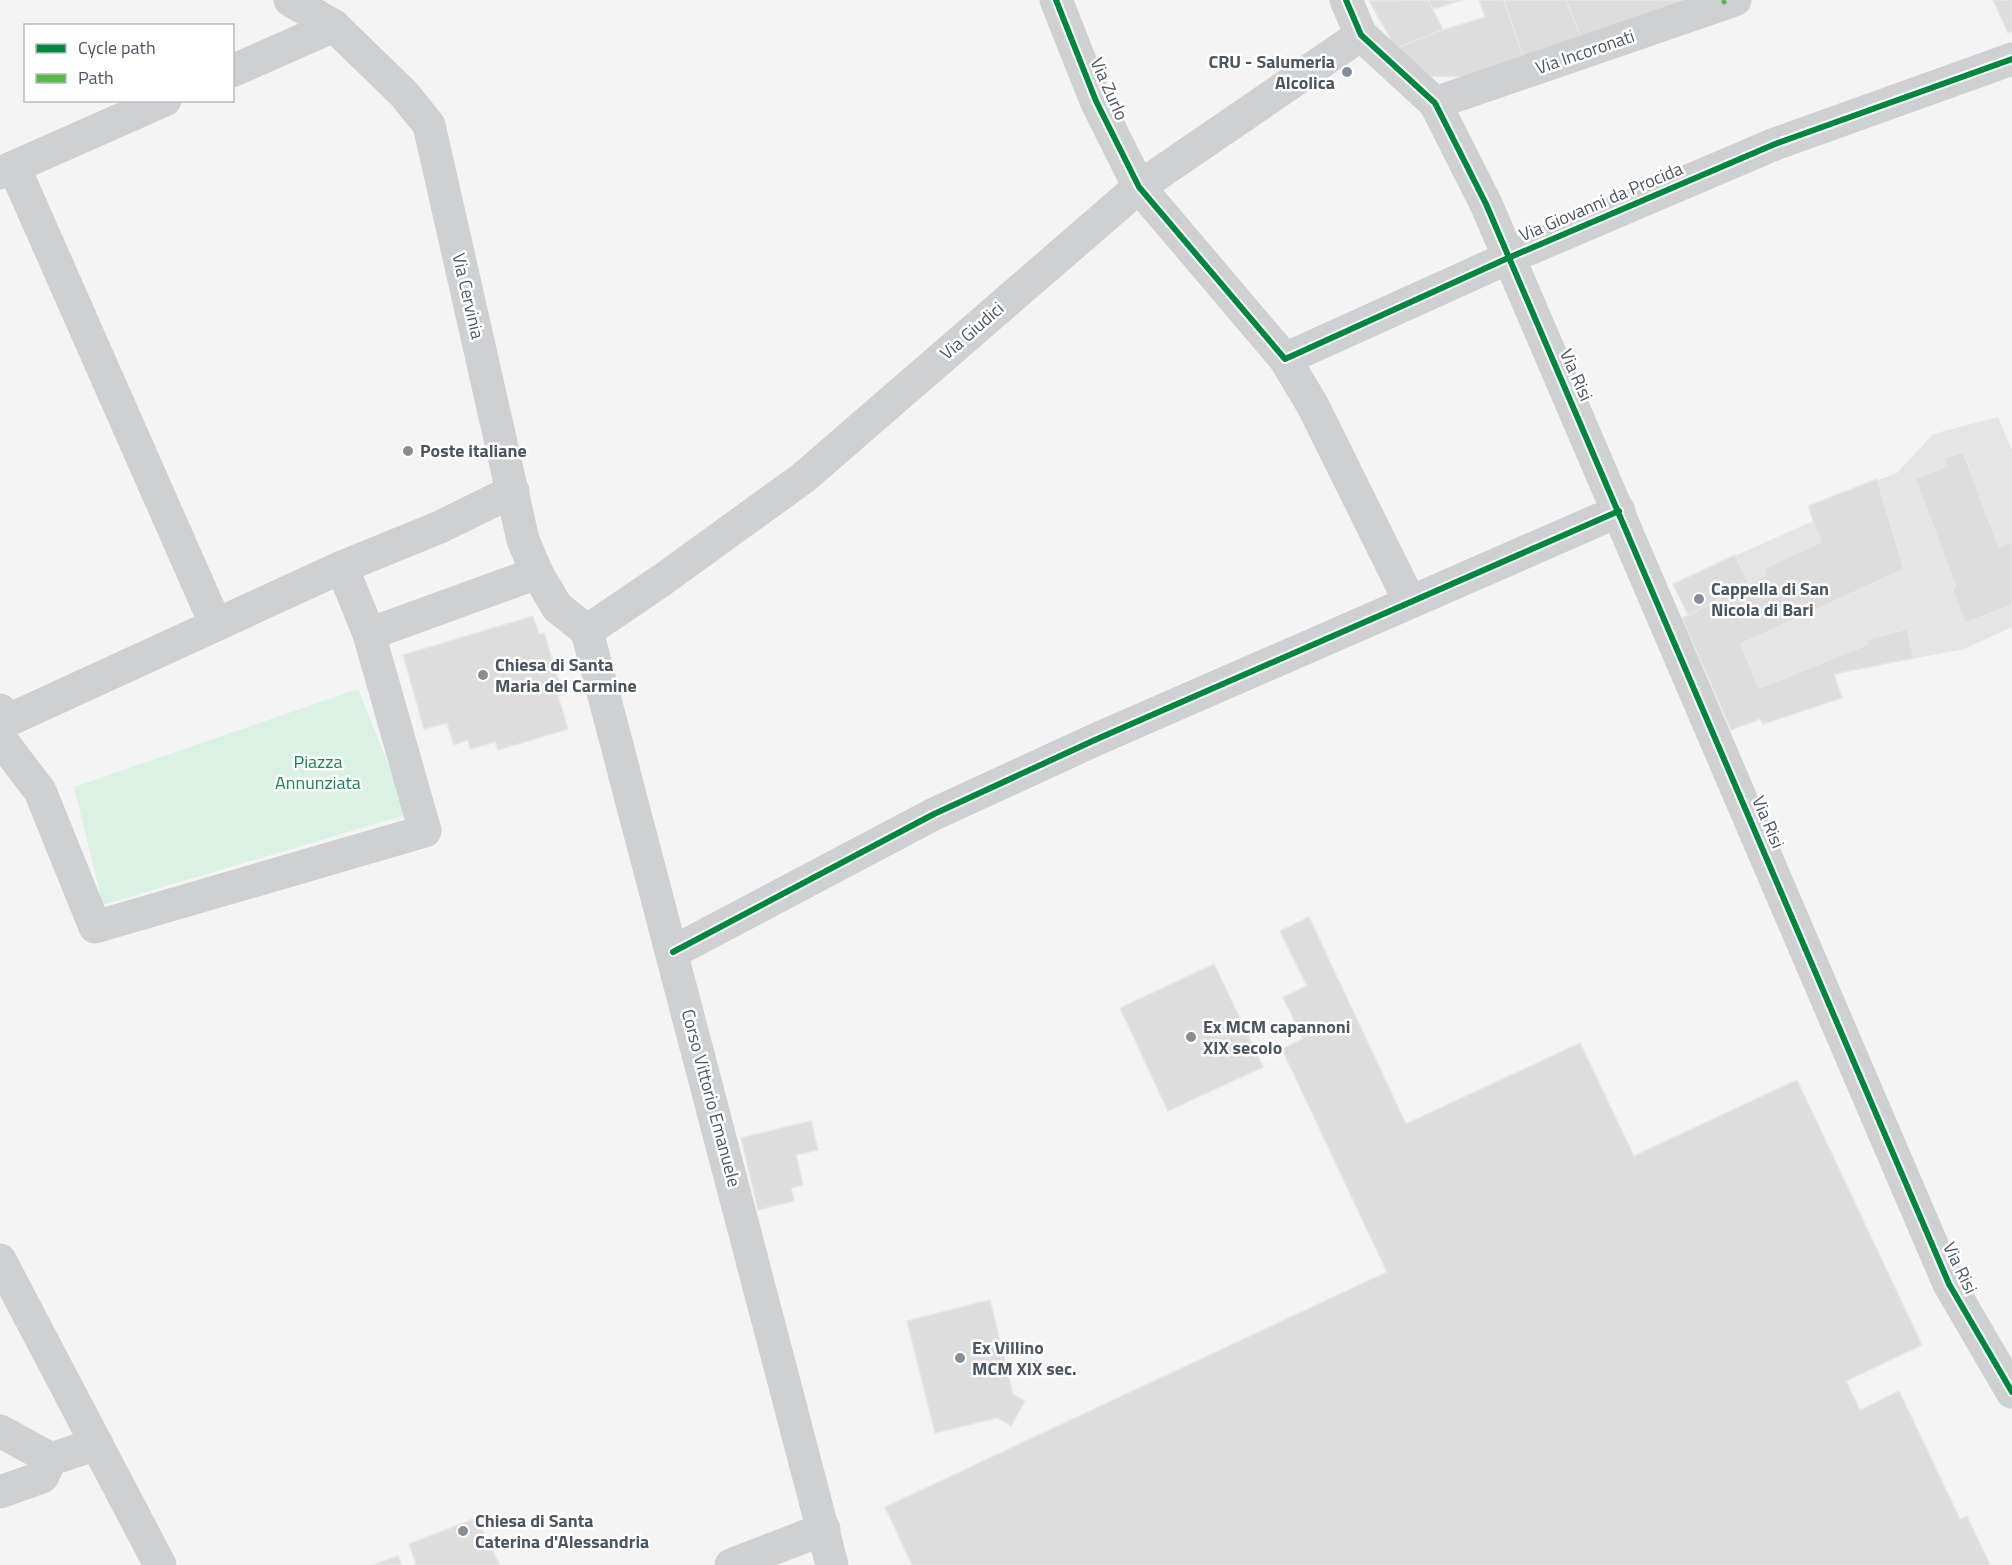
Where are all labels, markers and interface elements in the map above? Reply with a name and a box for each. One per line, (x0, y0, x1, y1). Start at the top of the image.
street label: Via Incoronati (1532, 22, 1638, 81)
legend (24, 24, 234, 102)
text: Cycle path (78, 34, 156, 61)
place label: CRU - Salumeria Alcolica (1208, 48, 1335, 96)
street label: Via Zurlo (1084, 53, 1135, 125)
text: Path (78, 64, 114, 91)
marker: CRU - Salumeria Alcolica (1340, 65, 1354, 79)
street label: Via Giovanni da Procida (1515, 155, 1687, 248)
street label: Via Cervinia (445, 250, 491, 342)
street label: Via Giudici (934, 295, 1010, 366)
street label: Via Risi (1553, 344, 1600, 405)
place label: Poste italiane (420, 437, 527, 464)
marker: Poste italiane (401, 444, 415, 458)
place label: Cappella di San Nicola di Bari (1711, 575, 1829, 623)
marker: Cappella di San Nicola di Bari (1692, 592, 1706, 606)
place label: Chiesa di Santa Maria del Carmine (495, 651, 637, 699)
marker: Chiesa di Santa Maria del Carmine (476, 668, 490, 682)
park label: Piazza Annunziata (275, 748, 361, 796)
street label: Via Risi (1745, 791, 1792, 852)
street label: Corso Vittorio Emanuele (675, 1006, 748, 1190)
place label: Ex MCM capannoni XIX secolo (1203, 1013, 1350, 1061)
marker: Ex MCM capannoni XIX secolo (1184, 1030, 1198, 1044)
street label: Via Risi (1936, 1237, 1985, 1298)
place label: Ex Villino MCM XIX sec. (972, 1334, 1077, 1382)
marker: Ex Villino MCM XIX sec. (953, 1351, 967, 1365)
place label: Chiesa di Santa Caterina d'Alessandria (475, 1507, 649, 1555)
marker: Chiesa di Santa Caterina d'Alessandria (456, 1524, 470, 1538)

